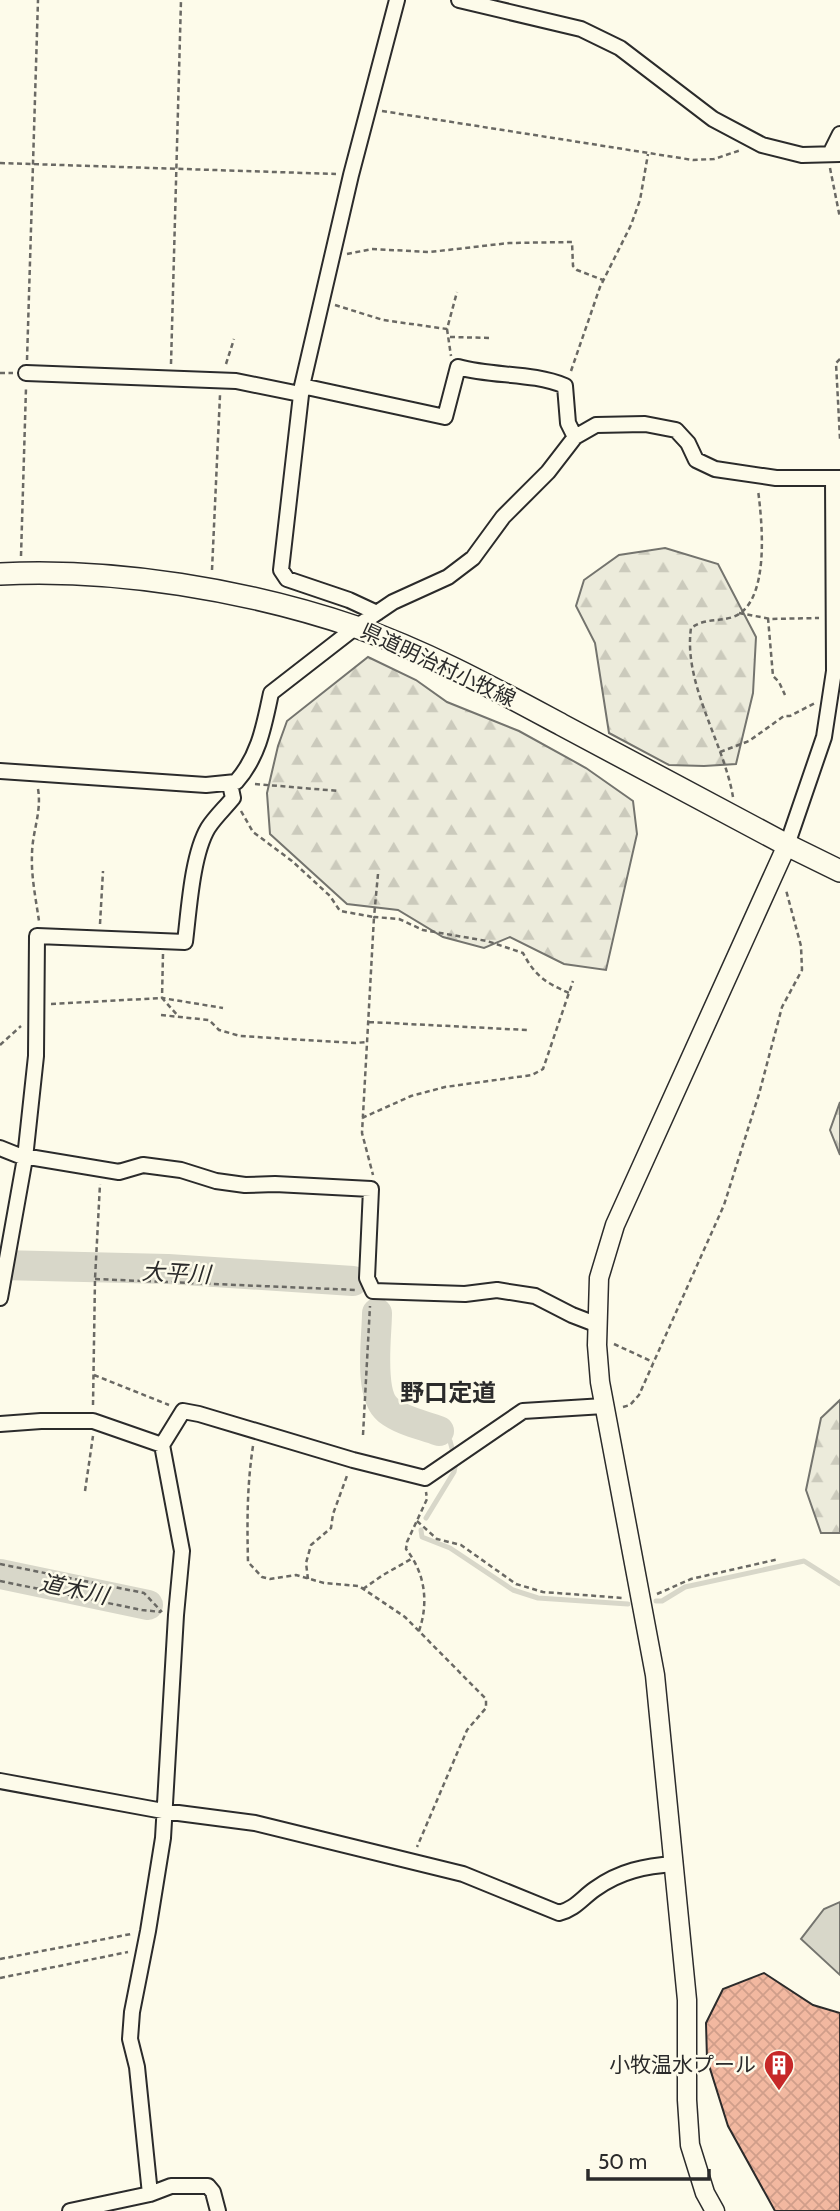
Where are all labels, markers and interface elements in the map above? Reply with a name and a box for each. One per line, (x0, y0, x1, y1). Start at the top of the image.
street label: 県道明治村小牧線 (357, 618, 520, 711)
water label: 大平川 (141, 1257, 214, 1289)
district label: 野口定道 (400, 1378, 496, 1407)
water label: 道木川 (37, 1568, 114, 1610)
building icon: 小牧温水プール (762, 2048, 796, 2092)
place label: 小牧温水プール (609, 2052, 756, 2077)
scale bar (588, 2138, 709, 2182)
text: 50 m (598, 2149, 647, 2174)

